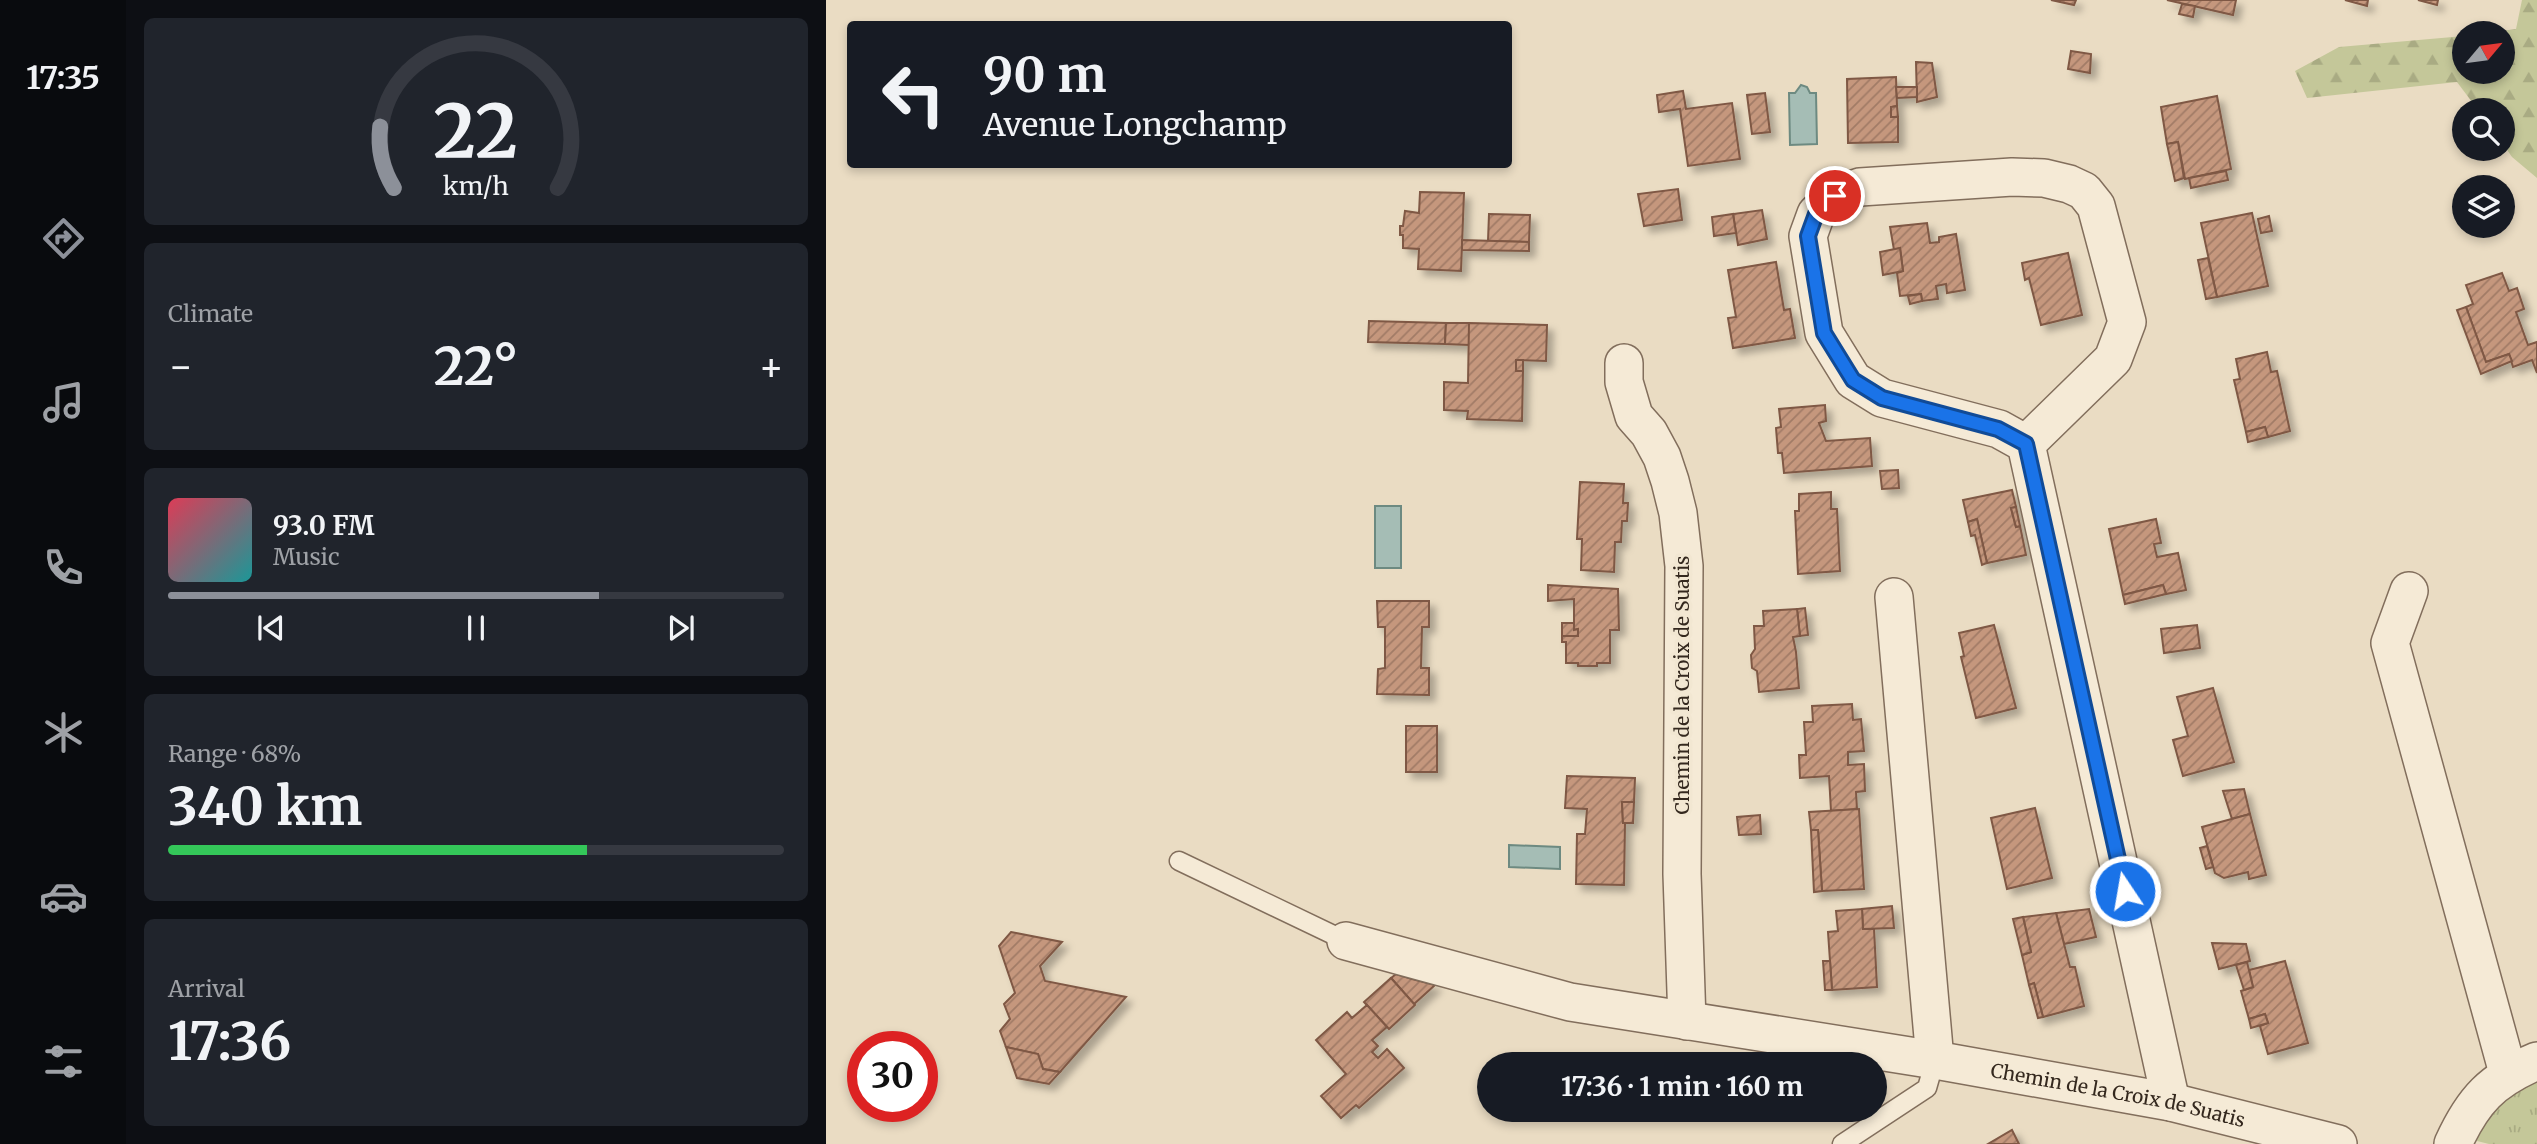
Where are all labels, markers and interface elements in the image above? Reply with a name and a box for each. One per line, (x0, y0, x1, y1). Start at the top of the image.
north arrow (2452, 21, 2515, 84)
map controls (2452, 21, 2515, 238)
text: 90 m (983, 44, 1107, 105)
icon: left (868, 49, 959, 140)
text: 17:35 (26, 58, 100, 98)
text: 22 (434, 86, 518, 178)
button: search (2452, 98, 2515, 161)
text: Avenue Longchamp (983, 105, 1287, 145)
pin (1805, 166, 1865, 226)
text: km/h (443, 169, 509, 201)
button: layers (2452, 175, 2515, 238)
icon: arrive (1816, 177, 1854, 215)
icon: directions (39, 214, 88, 263)
text: Climate (168, 299, 253, 328)
text: 22° (434, 334, 518, 399)
text: − (168, 343, 193, 390)
text: + (759, 343, 784, 390)
icon: music (39, 378, 88, 427)
text: 93.0 FM (273, 509, 375, 542)
text: Music (273, 542, 340, 571)
icon: phone (39, 543, 88, 592)
street label: Chemin de la Croix de Suatis (1670, 556, 1694, 814)
icon: previous (252, 609, 290, 647)
icon: pause (457, 609, 495, 647)
icon: next (662, 609, 700, 647)
icon: climate (39, 708, 88, 757)
text: Range · 68% (168, 739, 301, 768)
text: 340 km (168, 774, 362, 839)
position arrow (2088, 854, 2162, 928)
icon: car (39, 872, 88, 921)
text: Arrival (168, 974, 245, 1003)
text: 17:36 (168, 1009, 291, 1074)
speed limit sign: 30 (847, 1031, 938, 1122)
icon: filters (39, 1037, 88, 1086)
street label: Chemin de la Croix de Suatis (1989, 1058, 2248, 1132)
text: 17:36 · 1 min · 160 m (1561, 1070, 1803, 1103)

